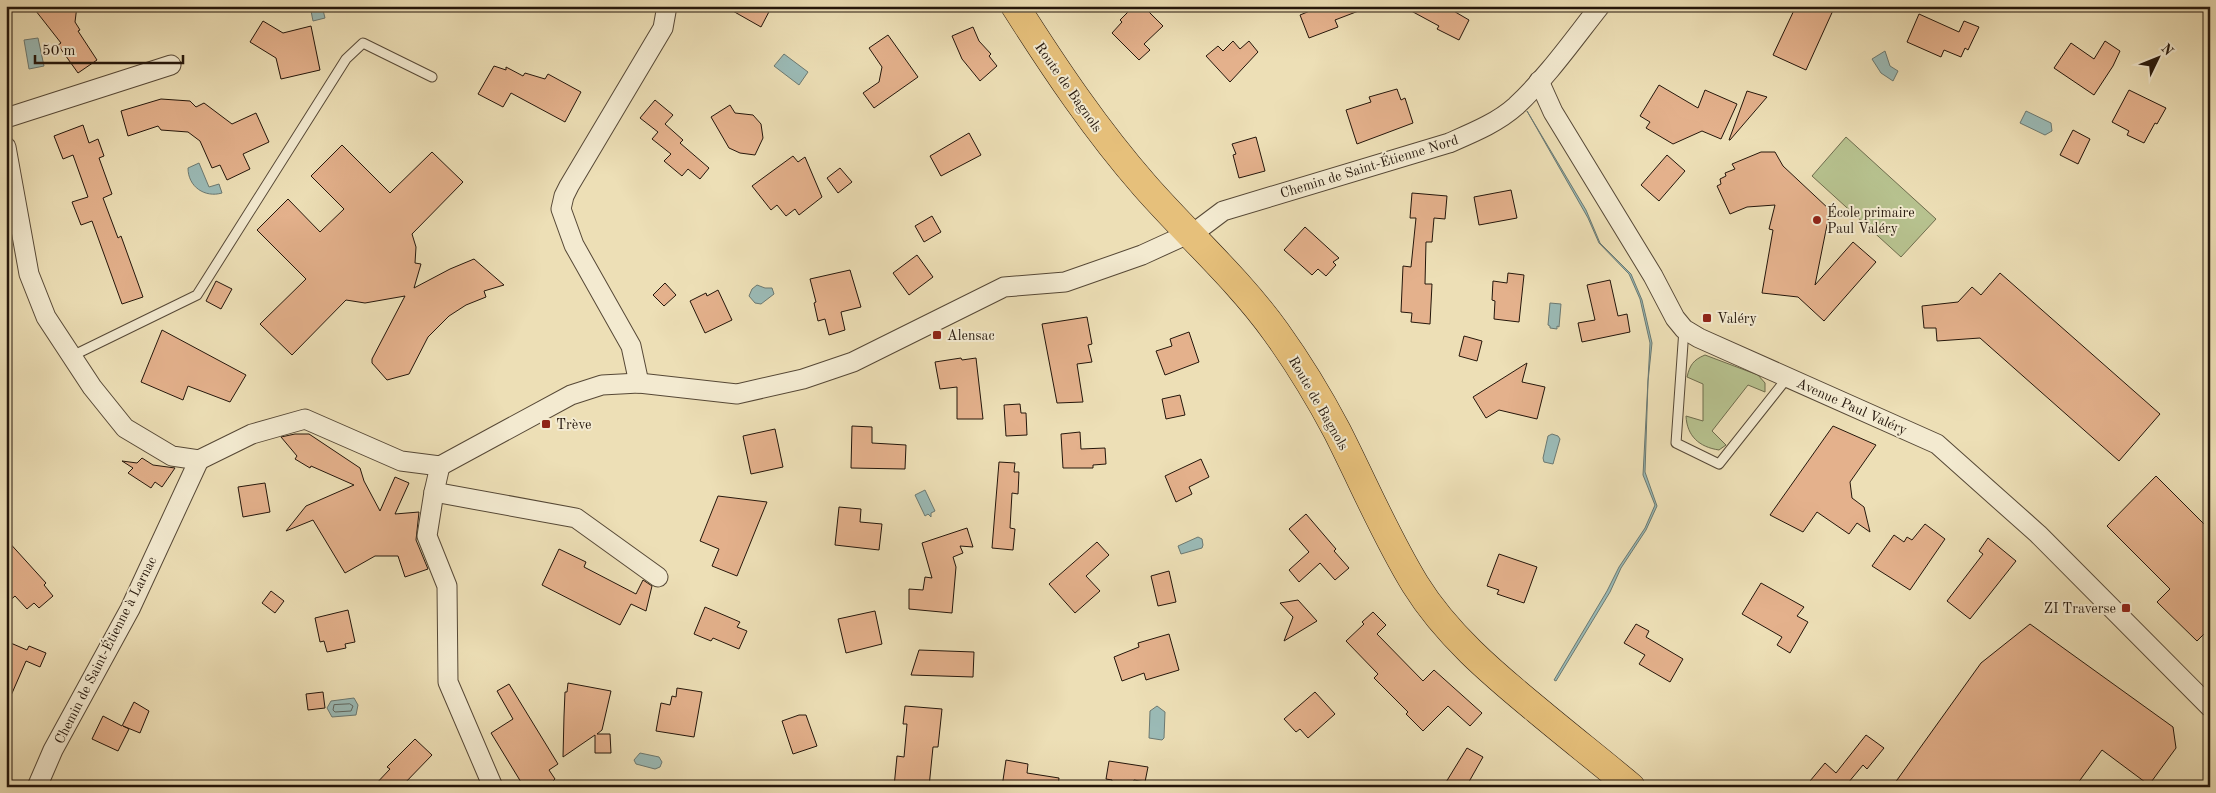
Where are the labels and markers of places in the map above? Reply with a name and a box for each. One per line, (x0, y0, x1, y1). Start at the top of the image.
place label: École primaire Paul Valéry (1827, 203, 1915, 236)
marker: École primaire Paul Valéry (1811, 214, 1823, 226)
marker: Valéry (1701, 312, 1713, 324)
place label: Valéry (1717, 312, 1758, 326)
marker: Alensac (931, 329, 943, 341)
place label: Alensac (947, 329, 995, 343)
marker: Trève (540, 418, 552, 430)
place label: Trève (556, 418, 591, 432)
place label: ZI Traverse (2044, 602, 2116, 616)
marker: ZI Traverse (2120, 602, 2132, 614)

